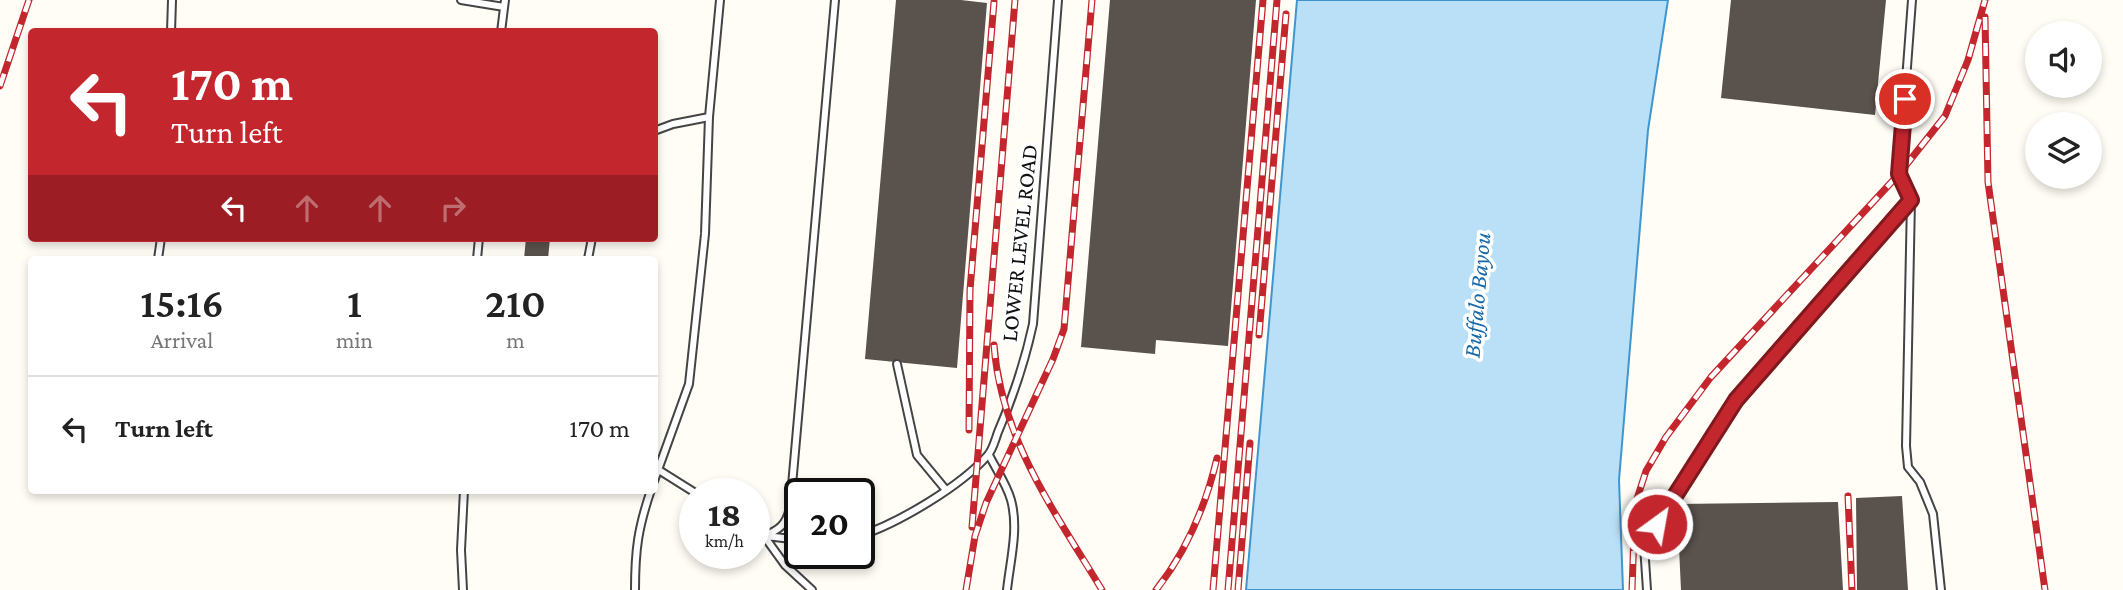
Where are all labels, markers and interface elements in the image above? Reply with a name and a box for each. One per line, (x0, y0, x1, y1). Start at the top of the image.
map controls (2025, 21, 2102, 189)
button: sound (2025, 21, 2102, 98)
icon: left (56, 56, 147, 147)
text: 170 m (171, 56, 293, 111)
pin (1875, 69, 1935, 129)
icon: arrive (1886, 80, 1924, 118)
button: layers (2025, 112, 2102, 189)
text: Turn left (171, 114, 282, 150)
street label: LOWER LEVEL ROAD (996, 143, 1042, 343)
icon: left (215, 189, 253, 227)
icon: ahead (288, 189, 326, 227)
icon: ahead (361, 189, 399, 227)
icon: right (434, 189, 472, 227)
water label: Buffalo Bayou (1458, 231, 1495, 359)
text: 15:16 (140, 279, 224, 326)
text: 1 (347, 279, 362, 326)
text: 210 (485, 279, 546, 326)
text: Arrival (151, 327, 213, 353)
text: min (336, 327, 373, 353)
text: m (506, 327, 525, 353)
icon: left (56, 410, 94, 448)
text: Turn left (115, 414, 213, 443)
text: 170 m (569, 414, 630, 443)
speed limit sign: 20 (784, 478, 875, 569)
position arrow (1620, 487, 1694, 561)
text: 18 (708, 495, 741, 534)
text: km/h (705, 531, 744, 551)

